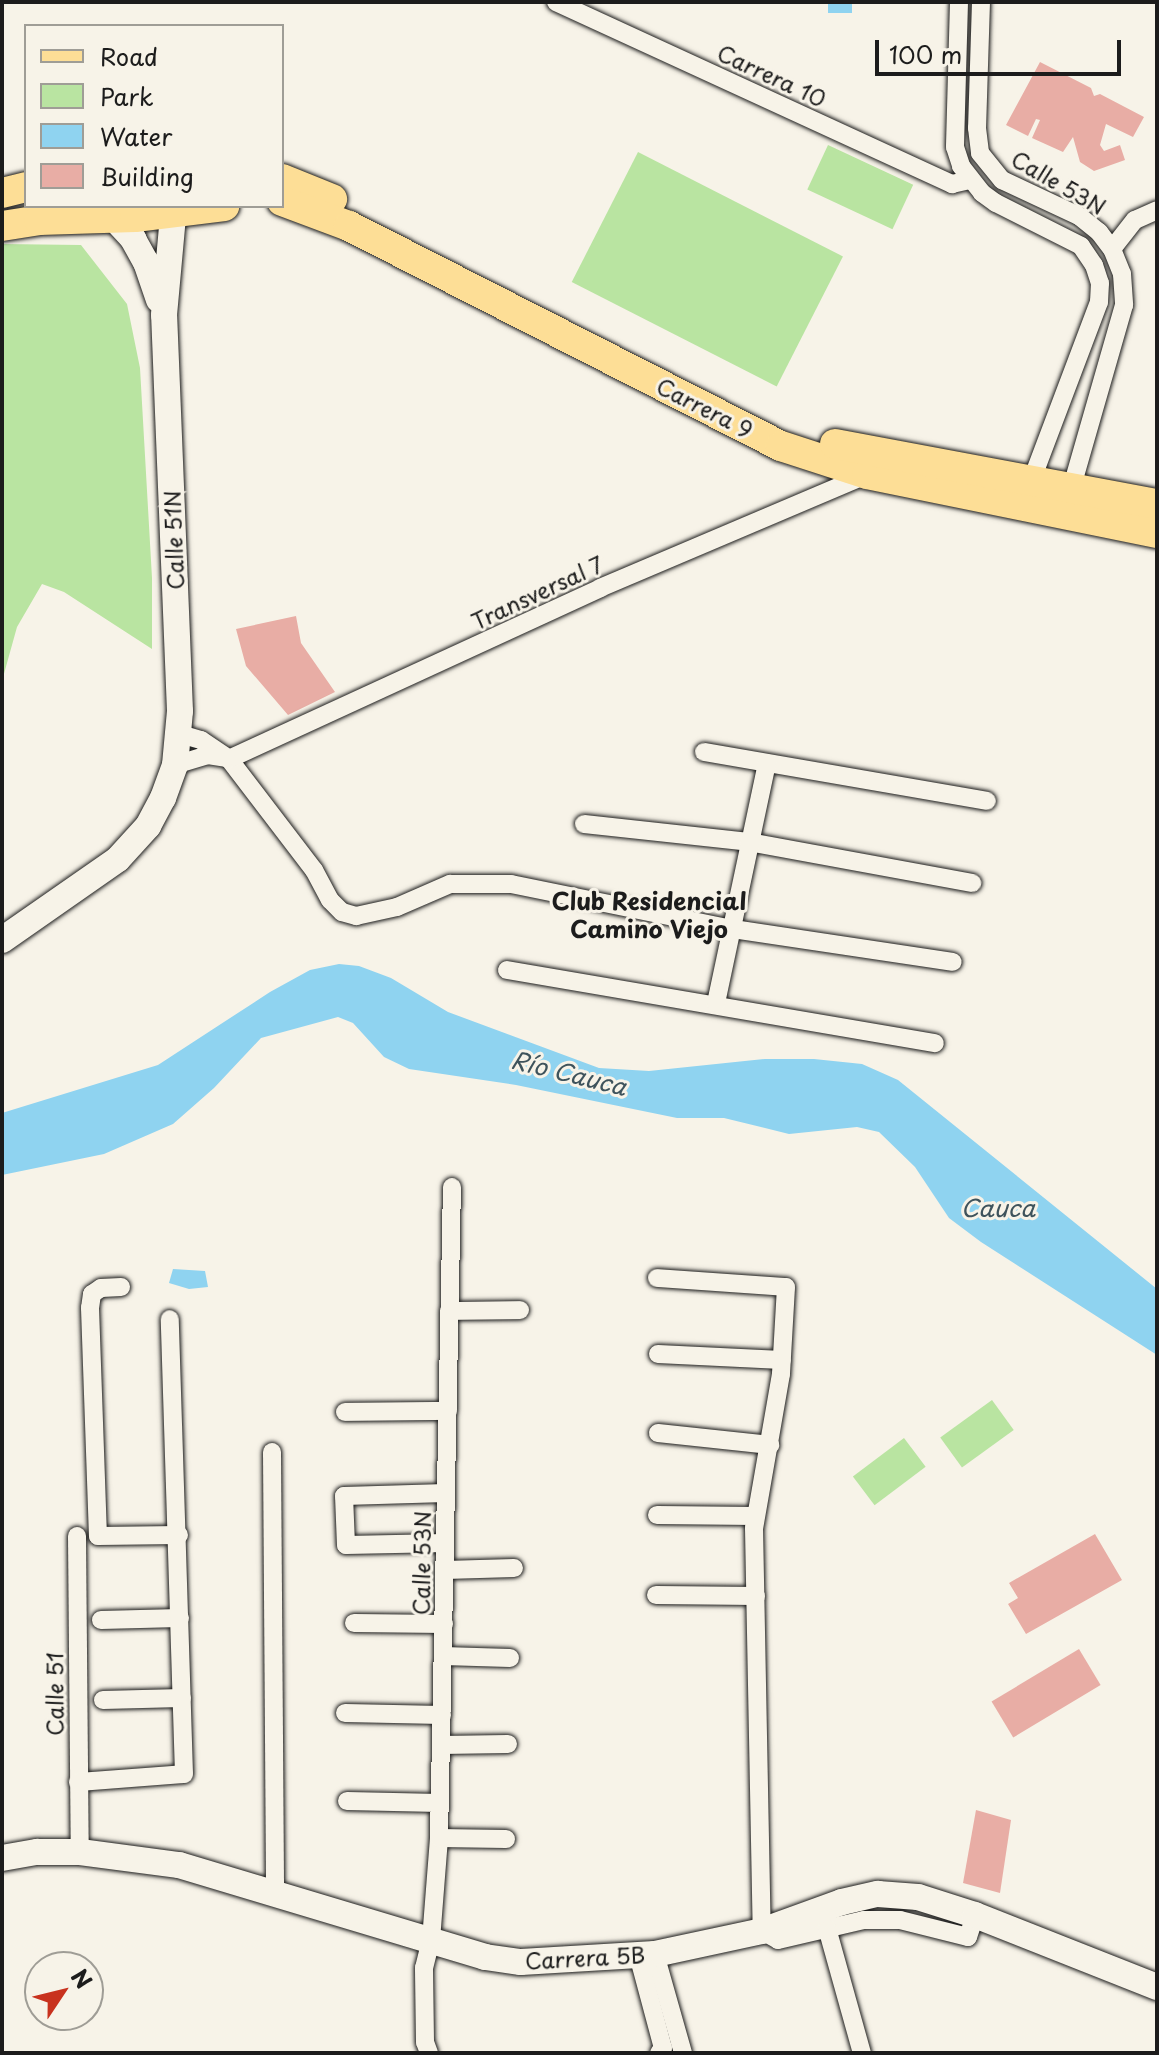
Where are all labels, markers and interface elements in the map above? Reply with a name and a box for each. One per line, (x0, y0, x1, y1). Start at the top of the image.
legend (24, 24, 284, 208)
scale bar (879, 24, 1125, 74)
text: 100 m (889, 36, 962, 72)
text: Road (100, 38, 158, 74)
street label: Carrera 10 (713, 38, 831, 112)
text: Park (100, 78, 154, 114)
text: Water (100, 118, 172, 154)
street label: Calle 53N (1006, 144, 1112, 220)
text: Building (100, 158, 194, 194)
street label: Carrera 9 (653, 372, 757, 442)
street label: Calle 51N (158, 489, 188, 591)
street label: Transversal 7 (467, 550, 607, 634)
district label: Club Residencial Camino Viejo (551, 887, 747, 943)
water label: Río Cauca (507, 1045, 631, 1101)
water label: Cauca (961, 1194, 1035, 1222)
street label: Calle 53N (407, 1510, 435, 1616)
street label: Calle 51 (41, 1652, 67, 1736)
street label: Carrera 5B (524, 1941, 646, 1973)
north arrow (24, 1951, 104, 2031)
text: N (64, 1961, 101, 1995)

